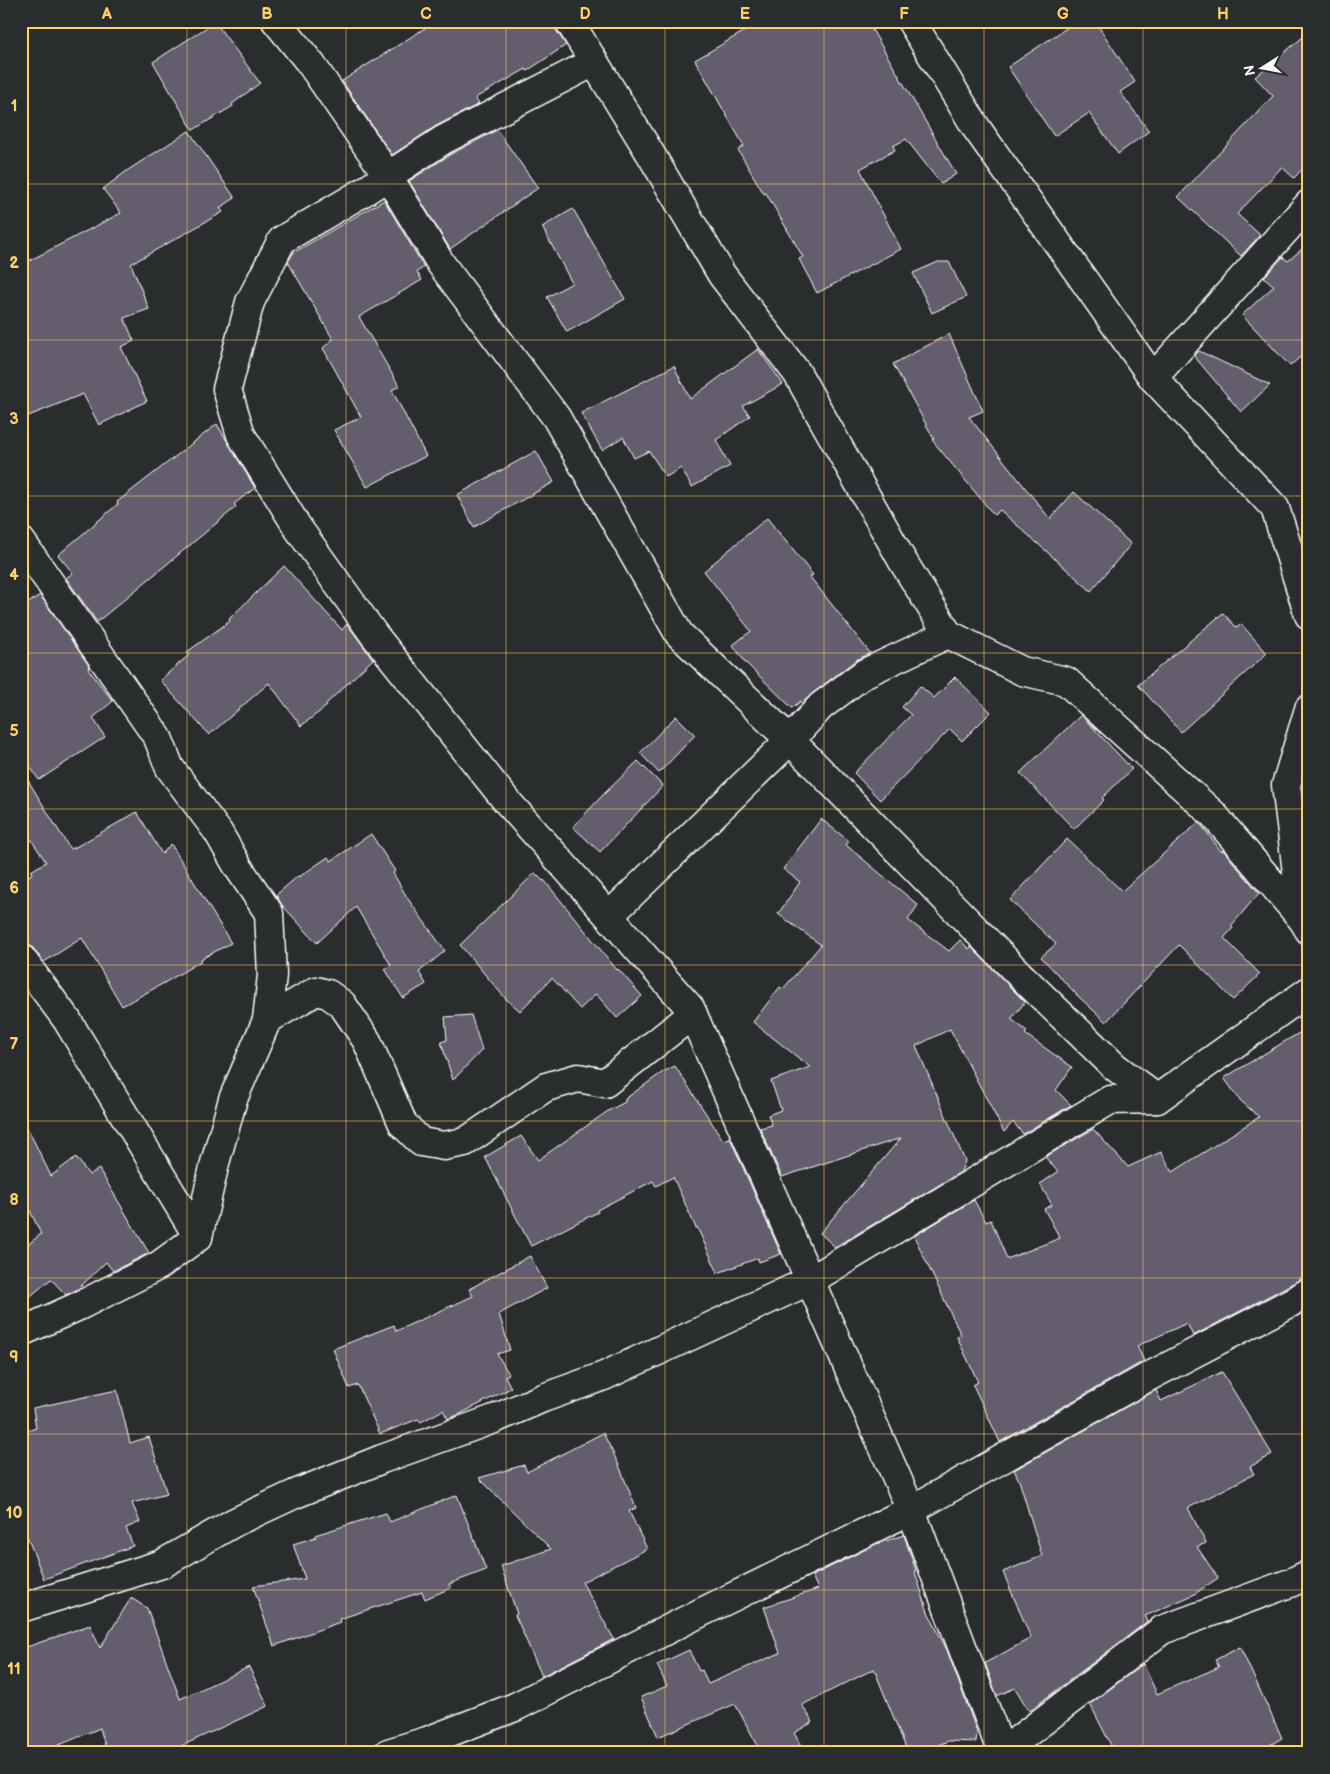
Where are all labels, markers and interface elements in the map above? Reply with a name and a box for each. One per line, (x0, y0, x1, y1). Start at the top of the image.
text: A (101, 5, 112, 24)
text: B (261, 5, 273, 24)
text: C (420, 5, 432, 24)
text: D (579, 5, 591, 24)
text: E (740, 5, 750, 24)
text: F (899, 5, 909, 24)
text: G (1057, 5, 1069, 24)
text: H (1217, 5, 1229, 24)
north arrow (1238, 42, 1288, 92)
text: N (1240, 64, 1259, 77)
text: 1 (11, 97, 17, 116)
text: 2 (9, 254, 19, 273)
text: 3 (9, 410, 19, 429)
text: 4 (9, 566, 19, 585)
text: 5 (9, 722, 19, 741)
text: 6 (9, 879, 19, 898)
text: 7 (10, 1035, 19, 1054)
text: 8 (9, 1191, 19, 1210)
text: 9 (9, 1348, 19, 1367)
text: 10 (6, 1504, 22, 1523)
text: 11 (7, 1660, 21, 1679)

